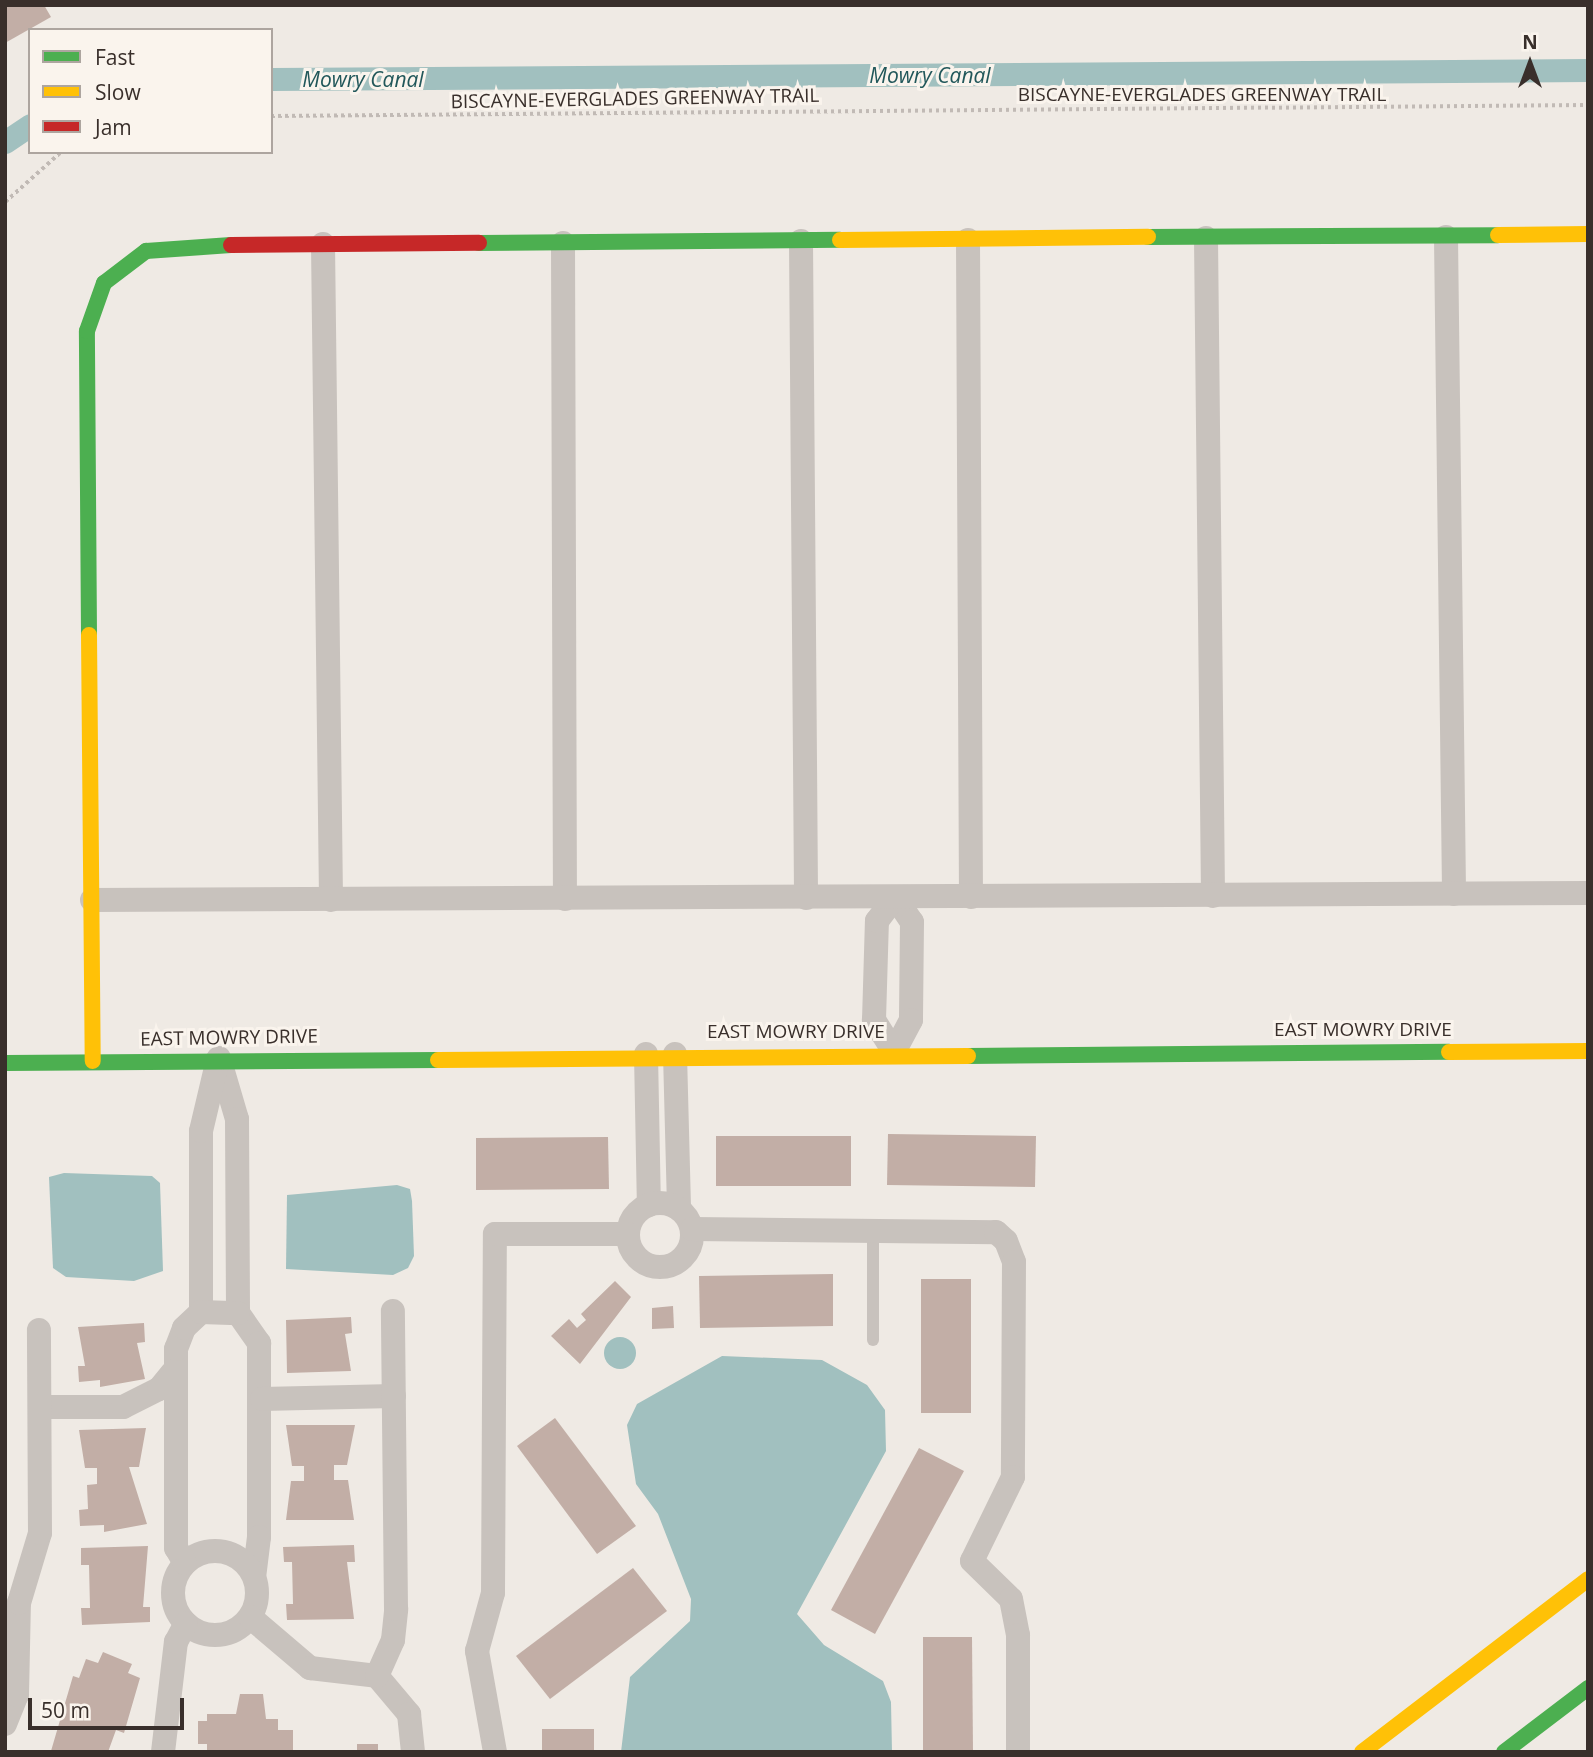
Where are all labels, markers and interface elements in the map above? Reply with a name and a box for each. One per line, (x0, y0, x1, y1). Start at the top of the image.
legend (28, 28, 273, 154)
north arrow (1495, 28, 1565, 98)
text: N (1522, 29, 1538, 55)
text: Fast (95, 43, 135, 71)
water label: Mowry Canal (869, 62, 991, 88)
water label: Mowry Canal (302, 66, 424, 92)
text: Slow (95, 78, 141, 106)
street label: BISCAYNE-EVERGLADES GREENWAY TRAIL (450, 84, 820, 114)
street label: BISCAYNE-EVERGLADES GREENWAY TRAIL (1018, 84, 1386, 106)
text: Jam (95, 113, 132, 141)
street label: EAST MOWRY DRIVE (1274, 1019, 1452, 1041)
street label: EAST MOWRY DRIVE (707, 1021, 885, 1043)
street label: EAST MOWRY DRIVE (140, 1025, 318, 1051)
scale bar (32, 1684, 187, 1728)
text: 50 m (41, 1696, 90, 1724)

